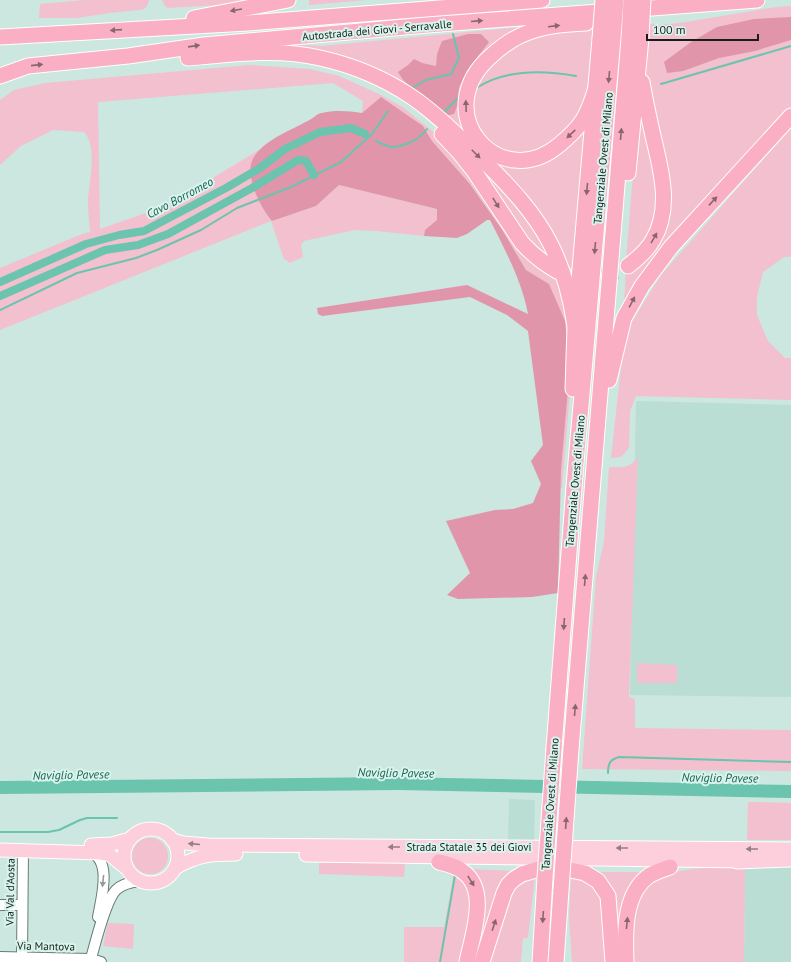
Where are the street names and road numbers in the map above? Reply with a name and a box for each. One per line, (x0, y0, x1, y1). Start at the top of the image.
street label: Autostrada dei Giovi - Serravalle (302, 16, 453, 44)
street label: Tangenziale Ovest di Milano (590, 91, 616, 225)
street label: Tangenziale Ovest di Milano (562, 414, 588, 548)
street label: Tangenziale Ovest di Milano (538, 737, 562, 871)
street label: Strada Statale 35 dei Giovi (406, 840, 532, 854)
street label: Via Val d'Aosta (2, 858, 18, 927)
street label: Via Mantova (16, 938, 75, 954)

